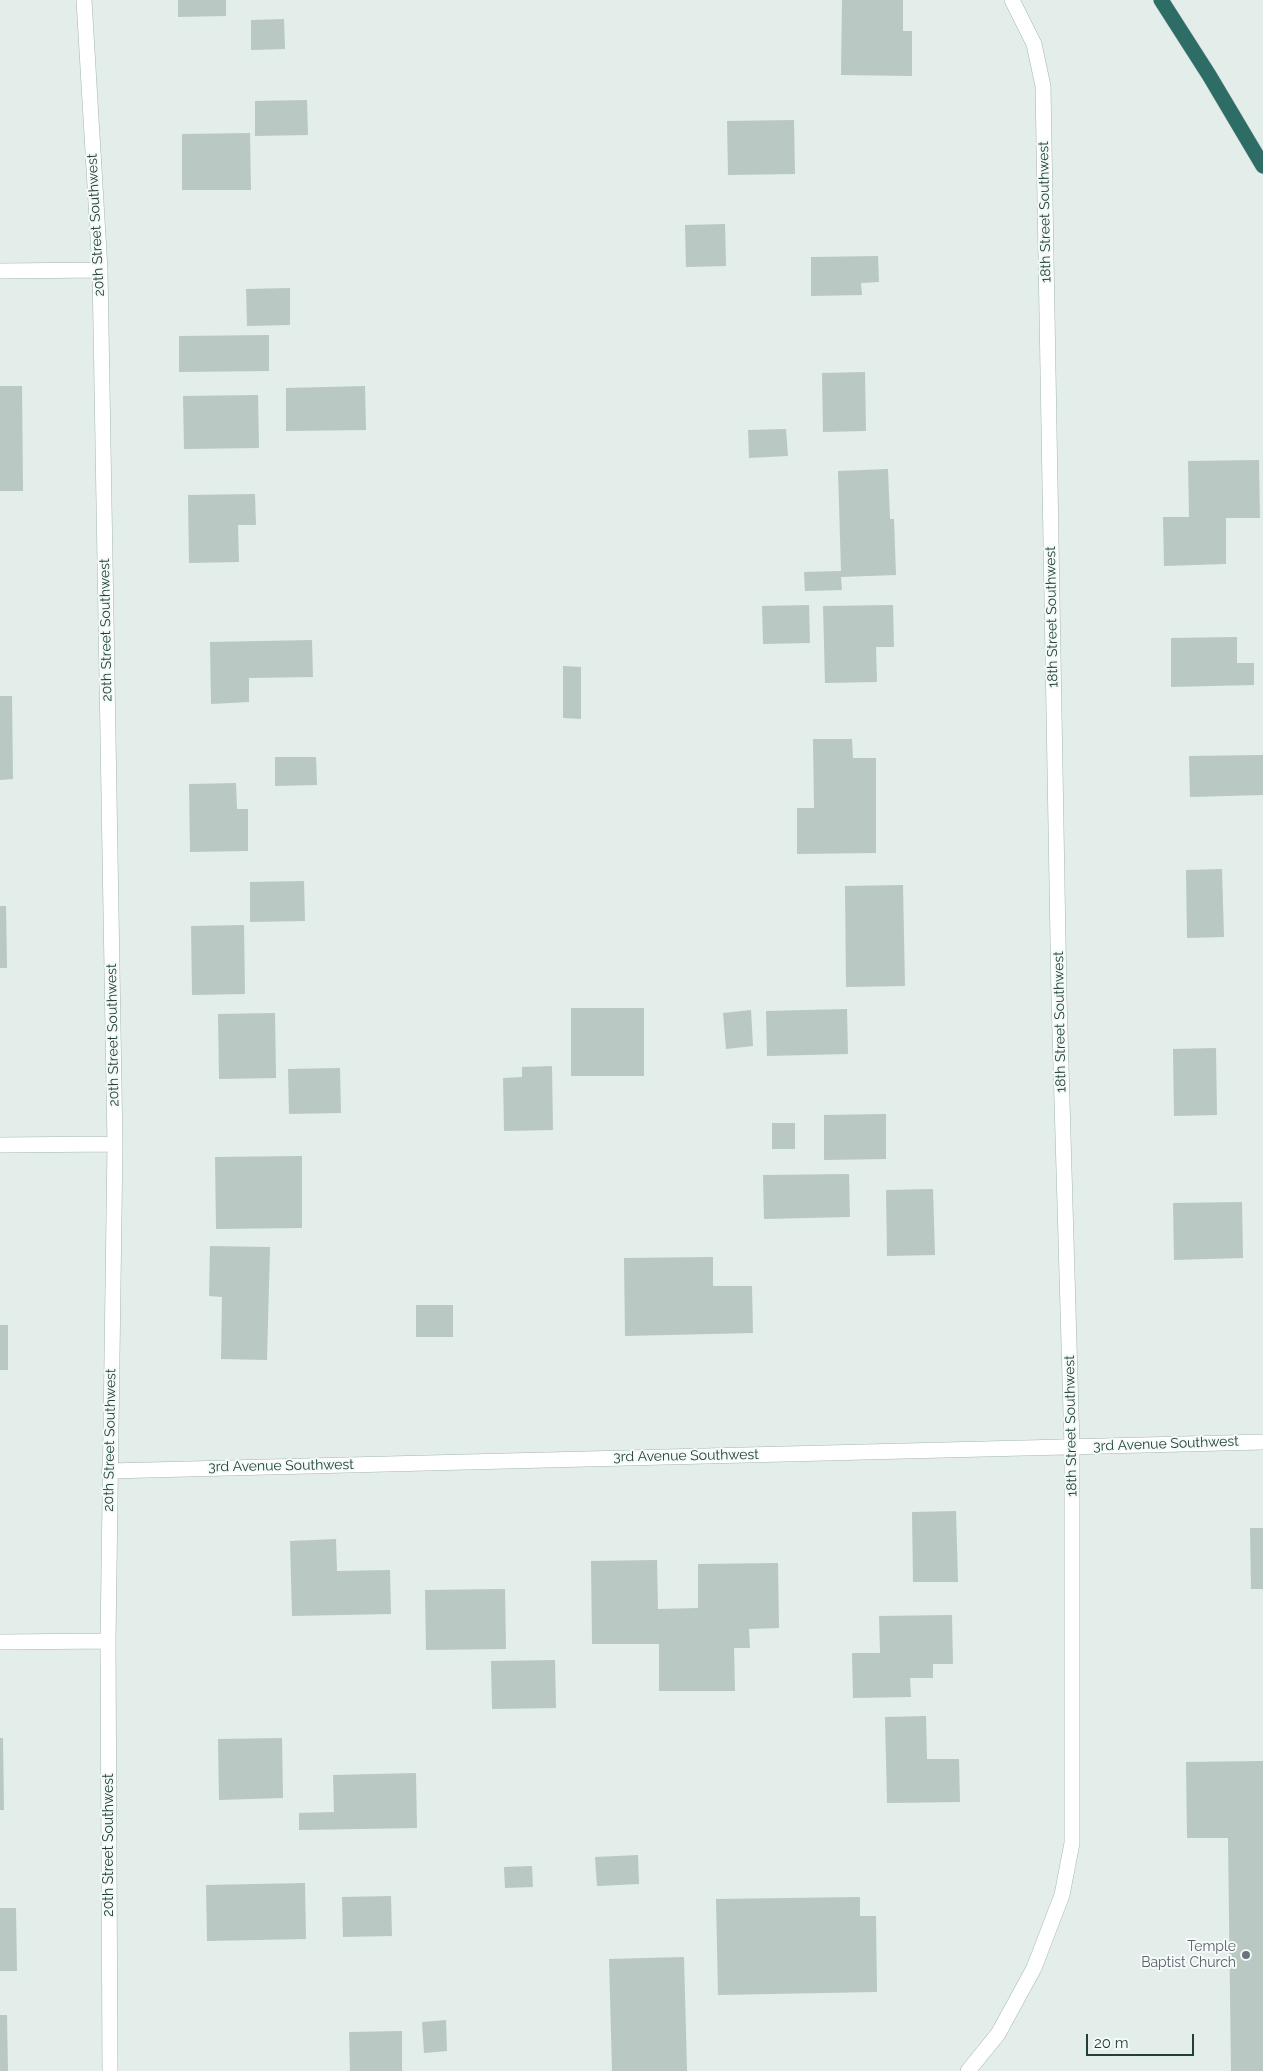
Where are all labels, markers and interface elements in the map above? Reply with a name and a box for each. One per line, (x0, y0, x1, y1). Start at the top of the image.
street label: 18th Street Southwest (1035, 141, 1055, 283)
street label: 20th Street Southwest (84, 153, 108, 297)
street label: 18th Street Southwest (1042, 546, 1062, 688)
street label: 20th Street Southwest (96, 558, 116, 702)
street label: 18th Street Southwest (1050, 951, 1070, 1093)
street label: 20th Street Southwest (103, 963, 123, 1107)
street label: 18th Street Southwest (1061, 1355, 1081, 1497)
street label: 20th Street Southwest (100, 1368, 120, 1512)
street label: 3rd Avenue Southwest (1093, 1433, 1239, 1455)
street label: 3rd Avenue Southwest (613, 1446, 759, 1466)
street label: 3rd Avenue Southwest (208, 1456, 354, 1476)
street label: 20th Street Southwest (101, 1773, 117, 1917)
place label: Temple Baptist Church (1141, 1939, 1236, 1971)
marker: Temple Baptist Church (1240, 1949, 1252, 1961)
scale bar (1088, 2024, 1196, 2056)
text: 20 m (1094, 2034, 1129, 2052)

